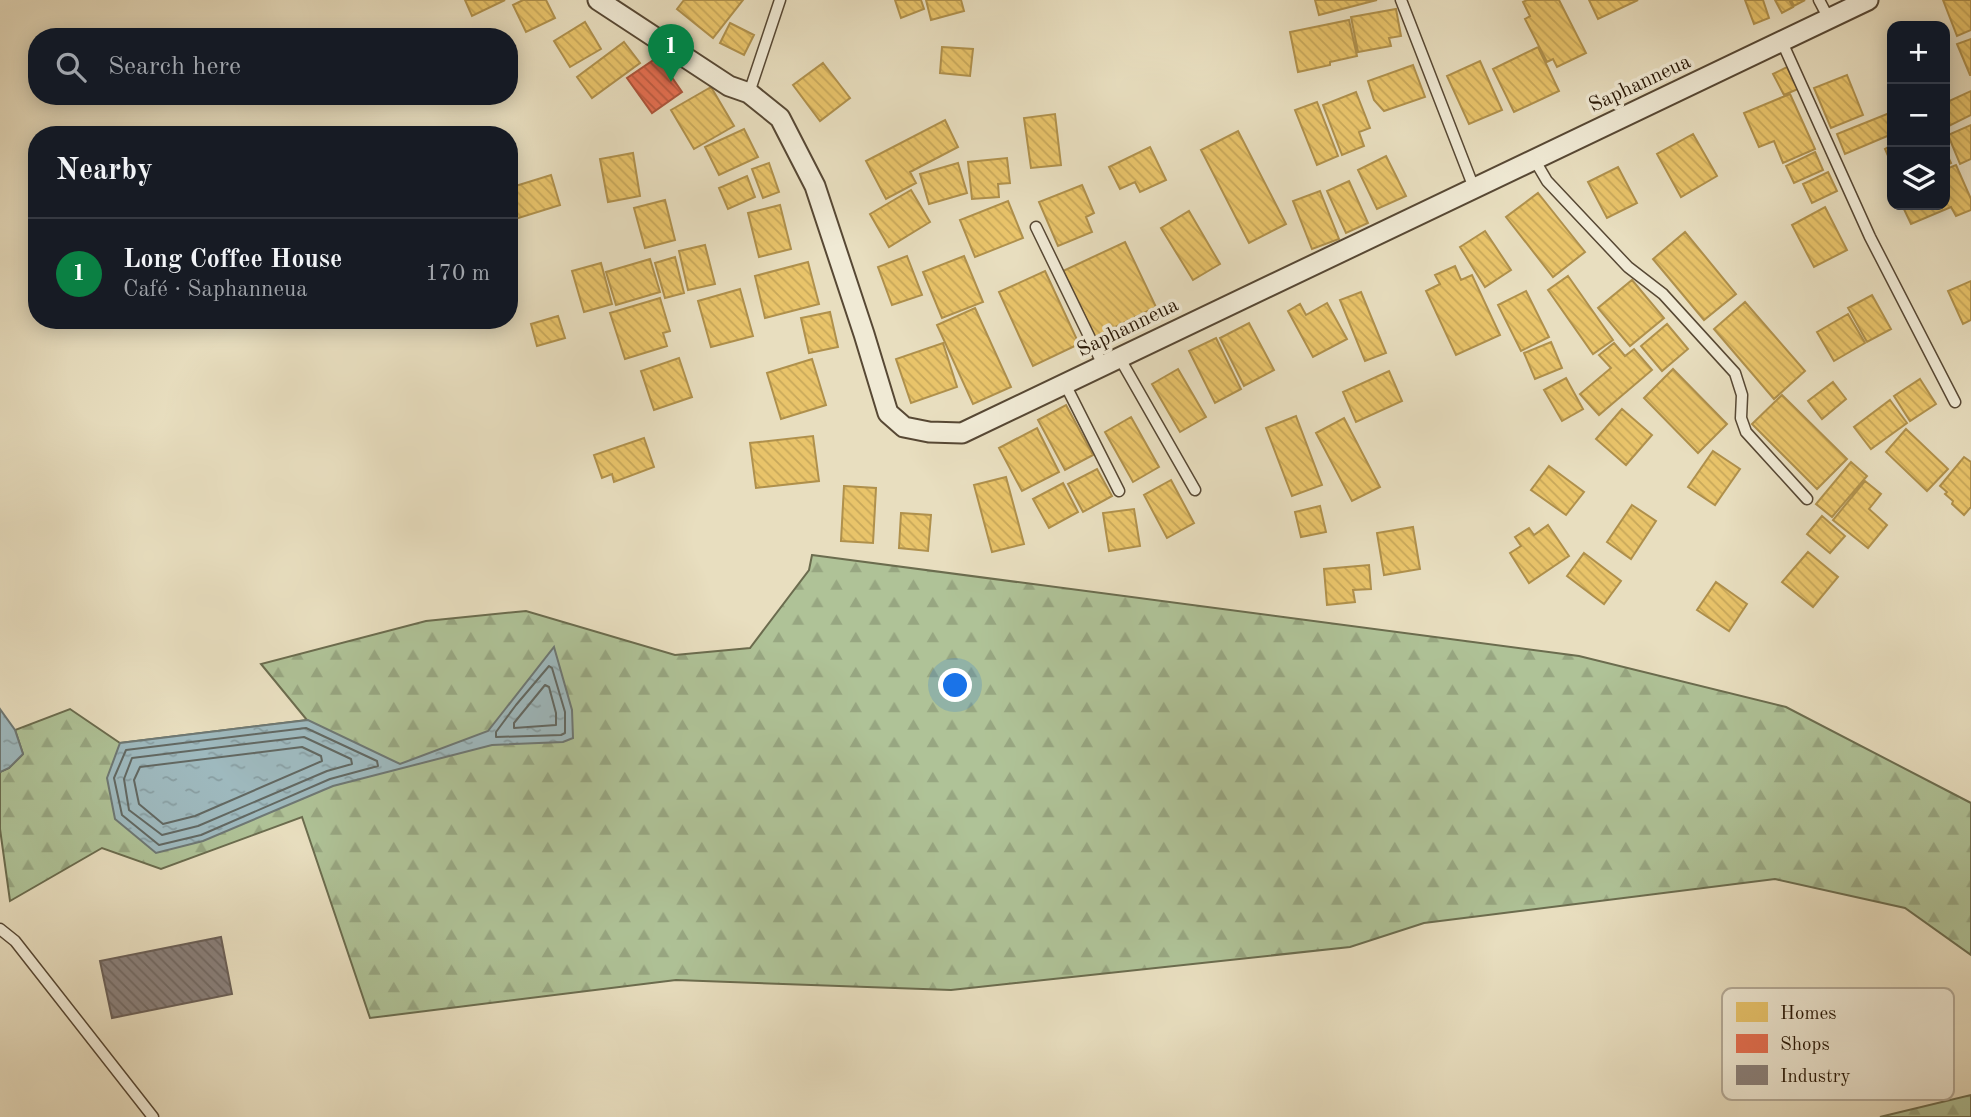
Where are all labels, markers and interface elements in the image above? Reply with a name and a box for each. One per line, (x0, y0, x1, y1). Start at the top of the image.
map controls (1887, 21, 1950, 210)
button: + (1887, 21, 1950, 84)
pin: 1 (648, 24, 694, 82)
search box (28, 28, 518, 105)
icon: search (52, 48, 90, 86)
street label: Saphanneua (1586, 51, 1694, 117)
text: Search here (108, 54, 241, 80)
button: − (1887, 84, 1950, 147)
button: layers (1887, 147, 1950, 210)
text: Nearby (56, 156, 153, 186)
text: Long Coffee House (123, 247, 342, 273)
text: 1 (72, 262, 86, 285)
text: 170 m (425, 262, 490, 285)
text: Café · Saphanneua (123, 278, 308, 301)
street label: Saphanneua (1074, 294, 1182, 362)
your location (938, 668, 972, 702)
legend (1722, 988, 1954, 1100)
text: Homes (1780, 1005, 1836, 1024)
text: Shops (1780, 1036, 1830, 1055)
text: Industry (1780, 1068, 1851, 1087)

